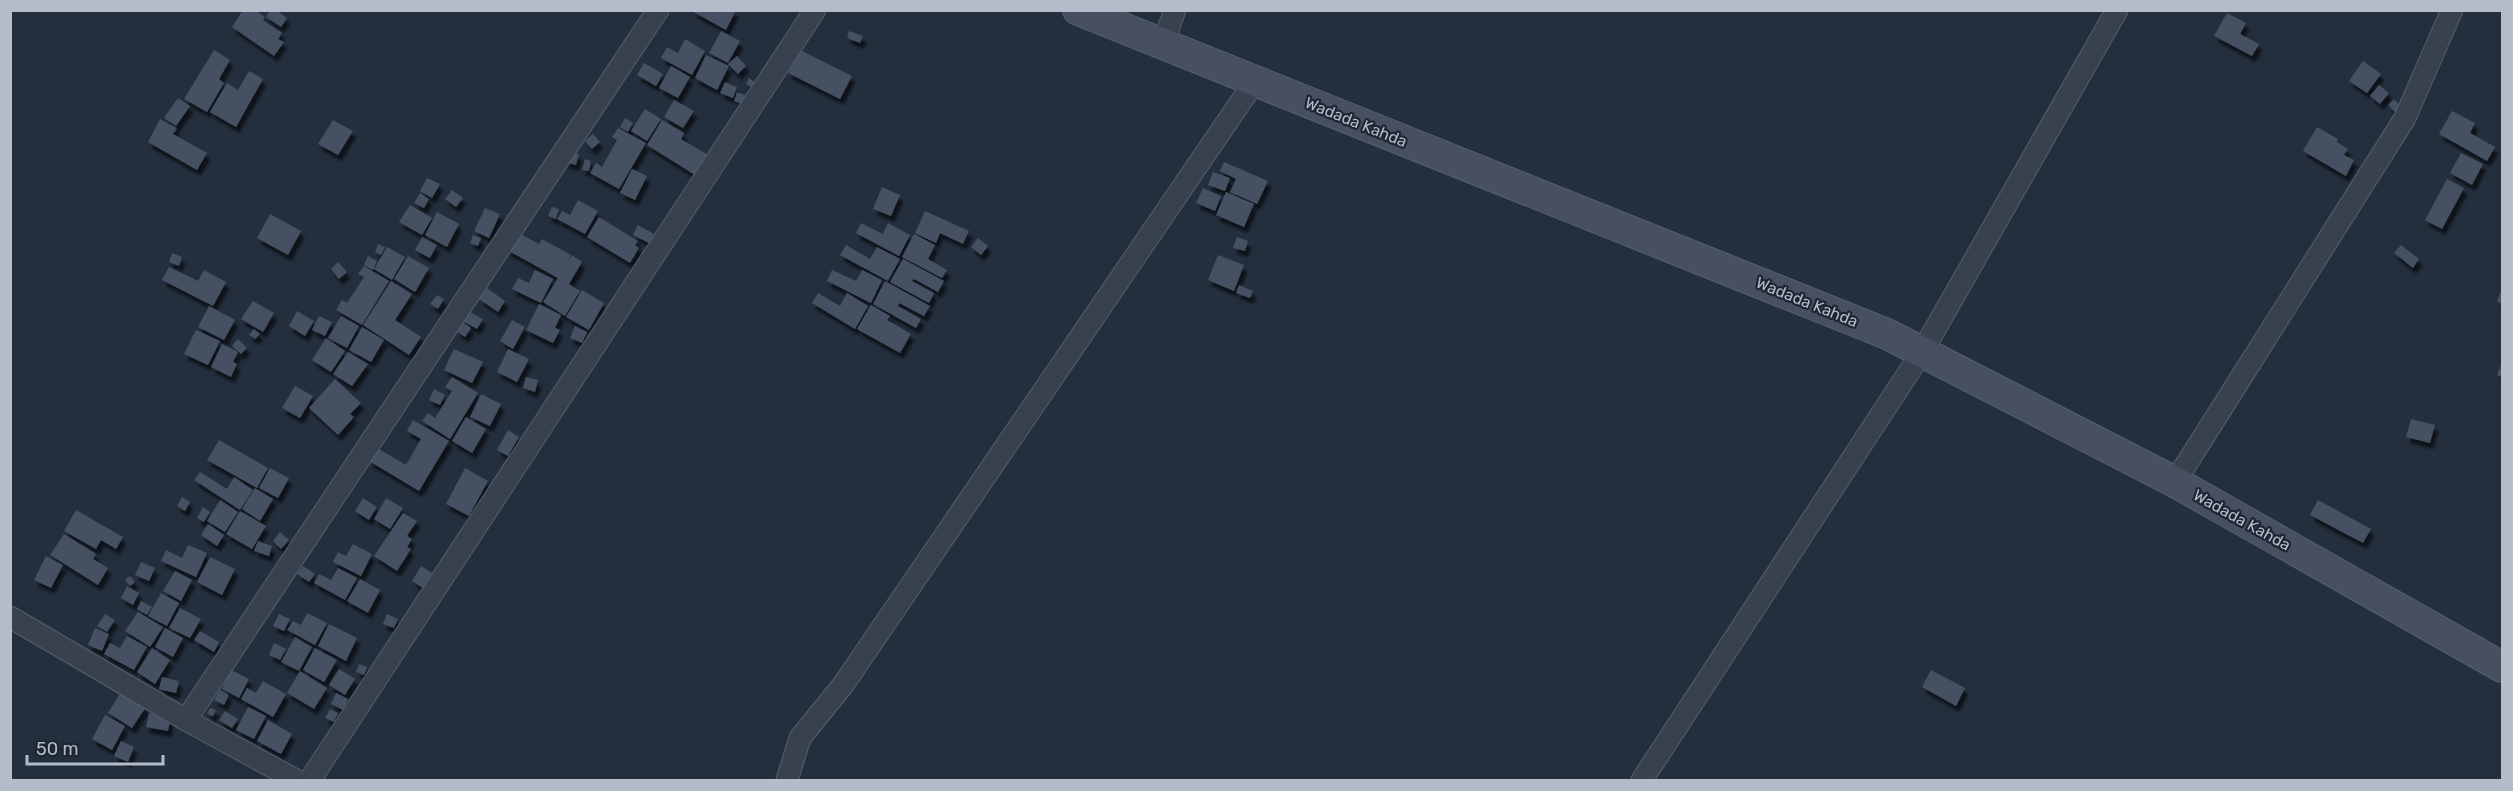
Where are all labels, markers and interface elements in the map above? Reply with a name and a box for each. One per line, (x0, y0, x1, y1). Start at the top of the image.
street label: Wadada Kahda (1302, 93, 1410, 151)
street label: Wadada Kahda (1753, 273, 1861, 331)
street label: Wadada Kahda (2190, 485, 2294, 555)
scale bar (27, 728, 164, 766)
text: 50 m (36, 738, 79, 760)

